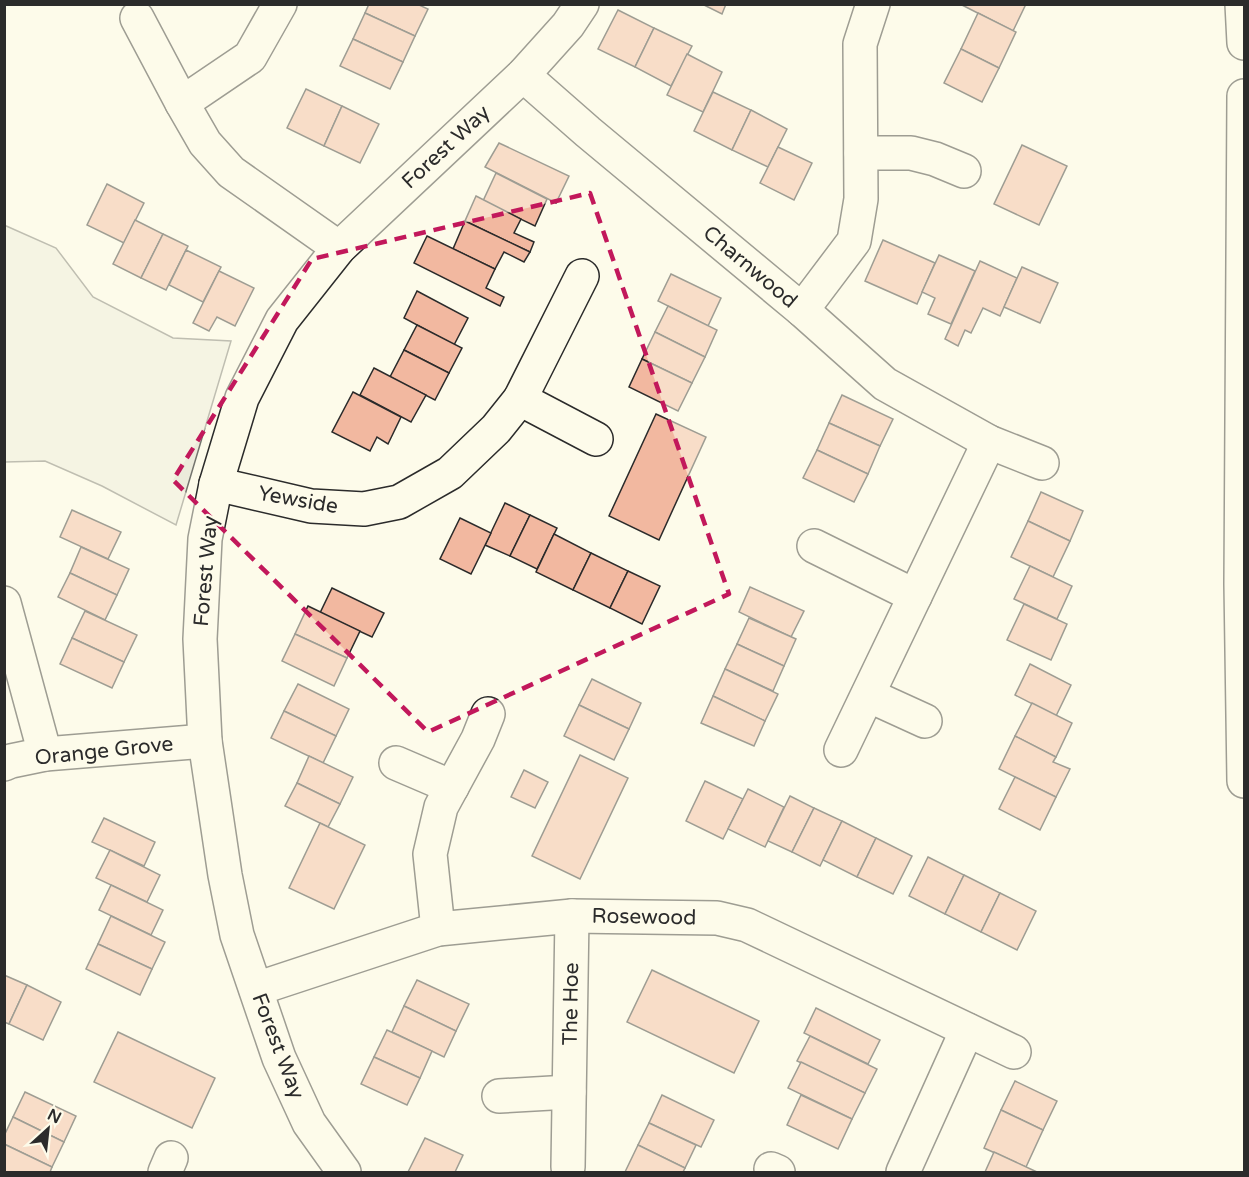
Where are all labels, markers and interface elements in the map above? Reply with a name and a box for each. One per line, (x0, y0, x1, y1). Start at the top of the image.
street label: Forest Way (397, 100, 495, 194)
street label: Charnwood (698, 220, 802, 314)
street label: Yewside (256, 481, 340, 519)
street label: Forest Way (189, 515, 223, 627)
street label: Orange Grove (33, 731, 175, 771)
street label: Rosewood (591, 904, 697, 930)
street label: The Hoe (558, 962, 584, 1046)
street label: Forest Way (246, 990, 310, 1102)
north arrow (18, 1099, 78, 1159)
text: N (44, 1105, 65, 1128)

